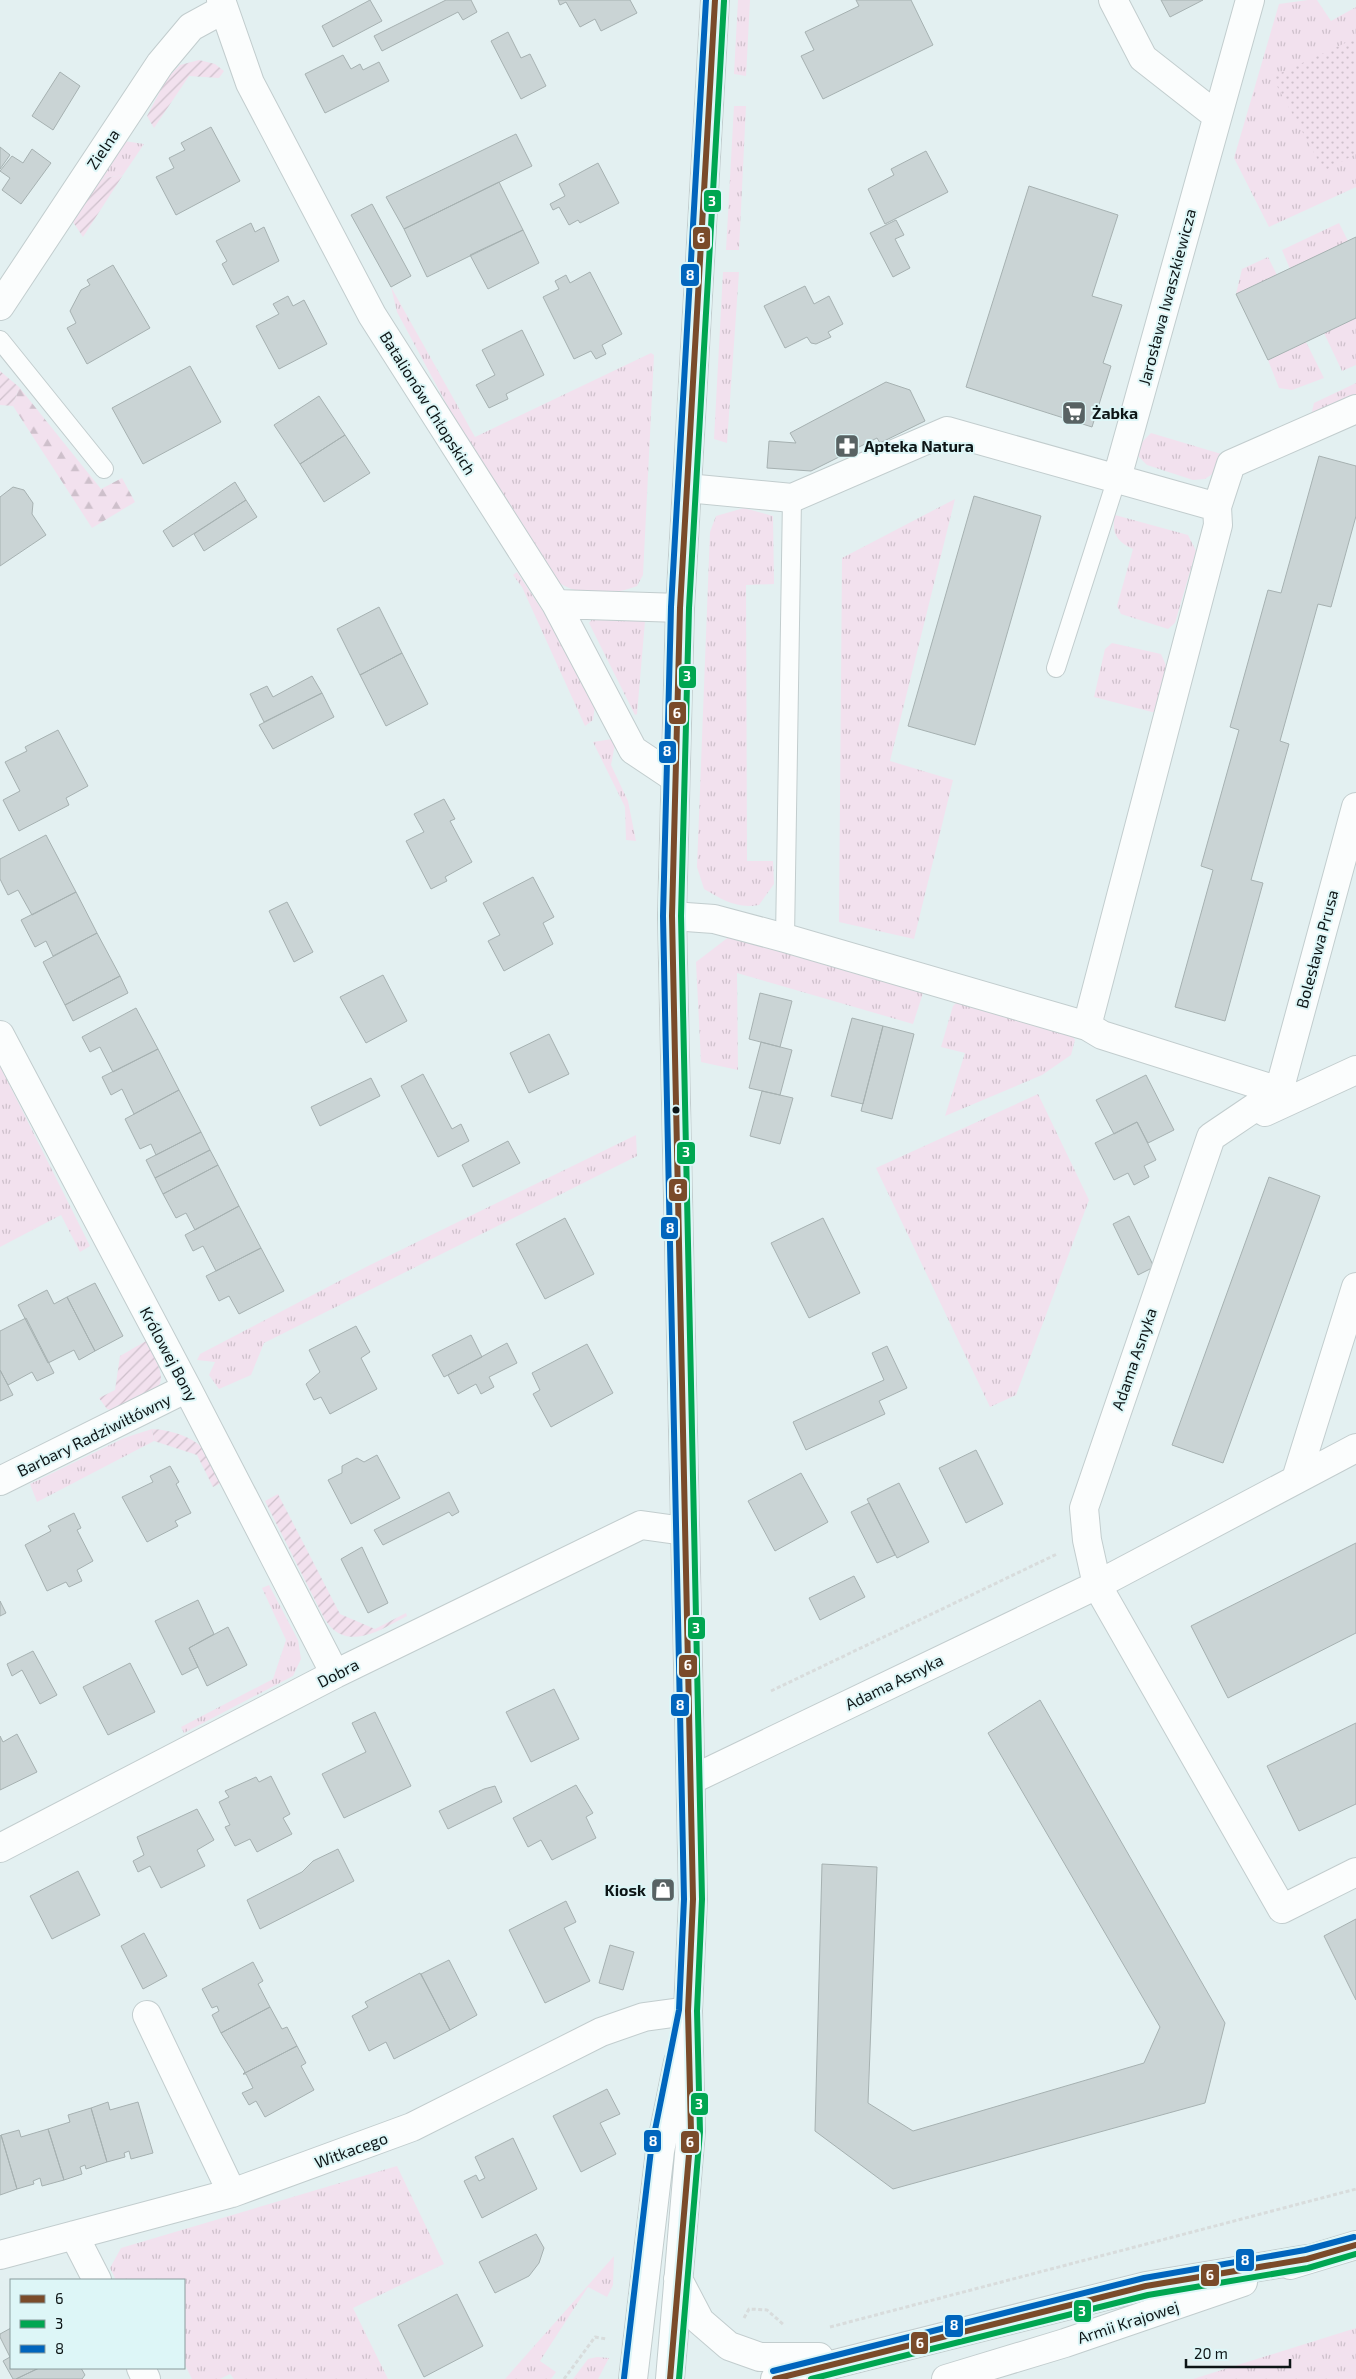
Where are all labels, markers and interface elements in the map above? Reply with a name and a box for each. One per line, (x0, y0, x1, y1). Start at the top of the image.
street label: Zielna (82, 125, 123, 172)
line badge: 3 (703, 189, 722, 213)
text: 3 (708, 192, 716, 209)
street label: Jarosława Iwaszkiewicza (1134, 206, 1199, 387)
line badge: 6 (692, 226, 711, 250)
text: 6 (697, 229, 705, 246)
line badge: 8 (680, 263, 700, 287)
text: 8 (686, 266, 694, 283)
street label: Batalionów Chłopskich (377, 327, 480, 478)
supermarket icon: Żabka (1061, 400, 1087, 426)
place label: Żabka (1092, 403, 1138, 422)
pharmacy icon: Apteka Natura (834, 433, 860, 459)
place label: Apteka Natura (864, 436, 974, 455)
line badge: 3 (678, 665, 697, 689)
text: 3 (683, 667, 691, 684)
line badge: 6 (668, 701, 687, 725)
text: 6 (673, 704, 681, 721)
line badge: 8 (658, 740, 677, 764)
text: 8 (663, 742, 671, 759)
street label: Bolesława Prusa (1292, 888, 1341, 1010)
unlabelled marker (671, 1105, 681, 1115)
line badge: 3 (676, 1141, 696, 1165)
text: 3 (682, 1143, 690, 1160)
line badge: 6 (668, 1178, 688, 1202)
text: 6 (674, 1180, 682, 1197)
line badge: 8 (660, 1216, 679, 1240)
text: 8 (666, 1219, 674, 1236)
street label: Królowej Bony (136, 1303, 203, 1405)
street label: Adama Asnyka (1107, 1305, 1160, 1412)
street label: Barbary Radziwiłłówny (14, 1389, 174, 1480)
line badge: 3 (687, 1616, 706, 1640)
text: 3 (692, 1619, 700, 1636)
street label: Adama Asnyka (842, 1650, 946, 1713)
street label: Dobra (314, 1654, 362, 1691)
line badge: 6 (678, 1654, 698, 1678)
text: 6 (684, 1656, 692, 1673)
line badge: 8 (670, 1693, 690, 1717)
text: 8 (676, 1696, 684, 1713)
shop icon: Kiosk (650, 1877, 676, 1903)
place label: Kiosk (605, 1880, 646, 1899)
line badge: 3 (690, 2092, 709, 2116)
text: 3 (695, 2095, 703, 2112)
street label: Witkacego (312, 2128, 390, 2172)
line badge: 8 (643, 2129, 662, 2153)
line badge: 6 (680, 2130, 700, 2154)
text: 8 (649, 2132, 657, 2149)
text: 6 (686, 2133, 694, 2150)
line badge: 8 (1235, 2248, 1255, 2272)
text: 8 (1241, 2251, 1249, 2268)
line badge: 6 (1200, 2263, 1220, 2287)
text: 6 (1206, 2266, 1214, 2283)
legend (10, 2279, 185, 2369)
text: 6 (55, 2289, 64, 2307)
street label: Armii Krajowej (1075, 2296, 1181, 2348)
line badge: 3 (1073, 2299, 1092, 2323)
text: 3 (1078, 2302, 1086, 2319)
text: 3 (55, 2314, 63, 2332)
line badge: 8 (944, 2314, 964, 2338)
text: 8 (950, 2316, 958, 2333)
line badge: 6 (910, 2331, 929, 2355)
text: 6 (916, 2334, 924, 2351)
scale bar (1186, 2336, 1290, 2368)
text: 8 (55, 2339, 64, 2357)
text: 20 m (1194, 2344, 1228, 2362)

